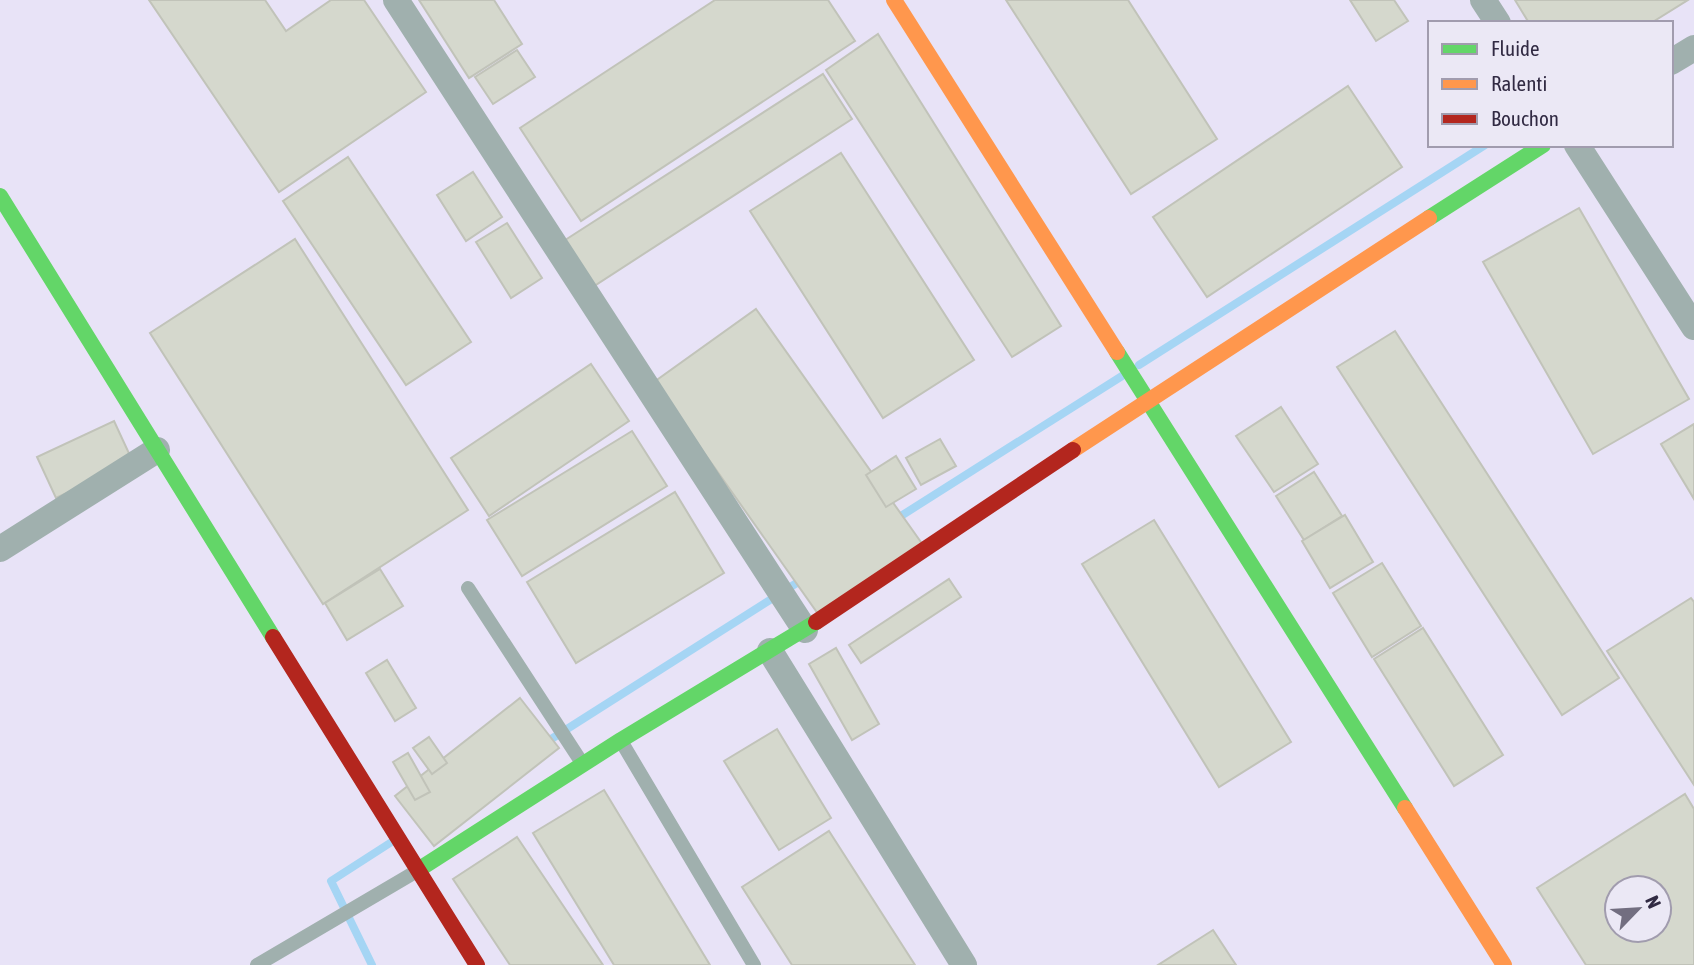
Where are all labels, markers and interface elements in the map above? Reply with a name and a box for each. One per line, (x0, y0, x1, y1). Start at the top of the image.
legend (1428, 21, 1673, 147)
text: Fluide (1491, 36, 1540, 60)
text: Ralenti (1491, 71, 1547, 95)
text: Bouchon (1491, 106, 1559, 130)
north arrow (1603, 874, 1673, 944)
text: N (1641, 892, 1666, 912)

